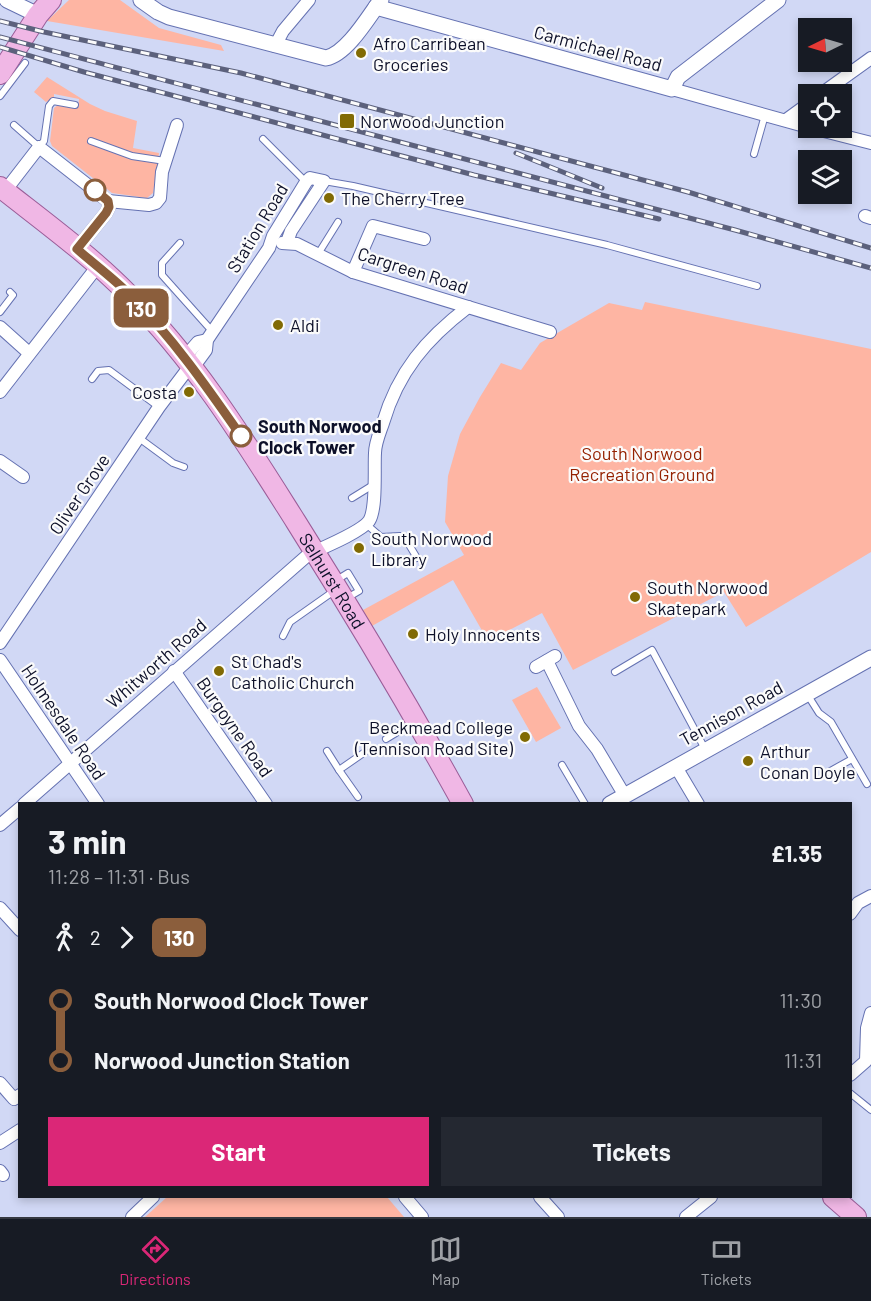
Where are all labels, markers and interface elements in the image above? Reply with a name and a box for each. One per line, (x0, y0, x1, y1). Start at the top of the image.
north arrow (798, 18, 852, 72)
map controls (798, 18, 852, 204)
street label: Carmichael Road (532, 20, 664, 76)
place label: Afro Carribean Groceries (373, 32, 486, 75)
marker: Afro Carribean Groceries (354, 46, 368, 60)
button: locate (798, 84, 852, 138)
place label: Norwood Junction (360, 110, 504, 132)
marker: Norwood Junction (338, 112, 356, 130)
button: layers (798, 150, 852, 204)
unlabelled marker (84, 179, 106, 201)
street label: Station Road (222, 179, 292, 277)
place label: The Cherry Tree (341, 187, 465, 209)
marker: The Cherry Tree (322, 191, 336, 205)
street label: Cargreen Road (355, 242, 471, 298)
line badge: 130 (106, 288, 176, 328)
text: 130 (126, 296, 156, 321)
place label: Aldi (290, 314, 319, 336)
marker: Aldi (271, 318, 285, 332)
place label: Costa (132, 381, 177, 403)
marker: Costa (182, 385, 196, 399)
place label: South Norwood Clock Tower (258, 415, 382, 458)
marker: South Norwood Clock Tower (230, 425, 252, 447)
park label: South Norwood Recreation Ground (569, 442, 715, 485)
street label: Oliver Grove (44, 449, 114, 539)
place label: South Norwood Library (371, 527, 492, 570)
street label: Selhurst Road (295, 529, 370, 633)
marker: South Norwood Library (352, 541, 366, 555)
place label: South Norwood Skatepark (647, 576, 768, 619)
marker: South Norwood Skatepark (628, 590, 642, 604)
street label: Whitworth Road (101, 613, 211, 713)
place label: Holy Innocents (425, 623, 540, 645)
marker: Holy Innocents (406, 627, 420, 641)
place label: St Chad's Catholic Church (231, 650, 354, 693)
street label: Holmesdale Road (17, 660, 111, 784)
marker: St Chad's Catholic Church (212, 664, 226, 678)
street label: Burgoyne Road (192, 673, 278, 781)
street label: Tennison Road (676, 676, 786, 750)
place label: Beckmead College (Tennison Road Site) (354, 716, 513, 759)
marker: Beckmead College (Tennison Road Site) (518, 730, 532, 744)
place label: Arthur Conan Doyle (760, 740, 856, 783)
marker: Arthur Conan Doyle (741, 754, 755, 768)
text: 3 min (48, 821, 126, 861)
text: £1.35 (771, 840, 822, 866)
text: 11:28 – 11:31 · Bus (48, 864, 190, 888)
icon: walk (48, 921, 81, 954)
icon: forward (110, 921, 143, 954)
text: 2 (90, 925, 101, 949)
text: 130 (164, 925, 194, 950)
text: South Norwood Clock Tower (94, 987, 368, 1013)
text: 11:30 (780, 988, 822, 1012)
text: Norwood Junction Station (94, 1047, 350, 1073)
text: 11:31 (784, 1048, 822, 1072)
button: Start (48, 1117, 429, 1186)
button: Tickets (441, 1117, 822, 1186)
tab: Directions (119, 1233, 191, 1288)
tab: Map (429, 1233, 462, 1288)
tab: Tickets (701, 1233, 752, 1288)

